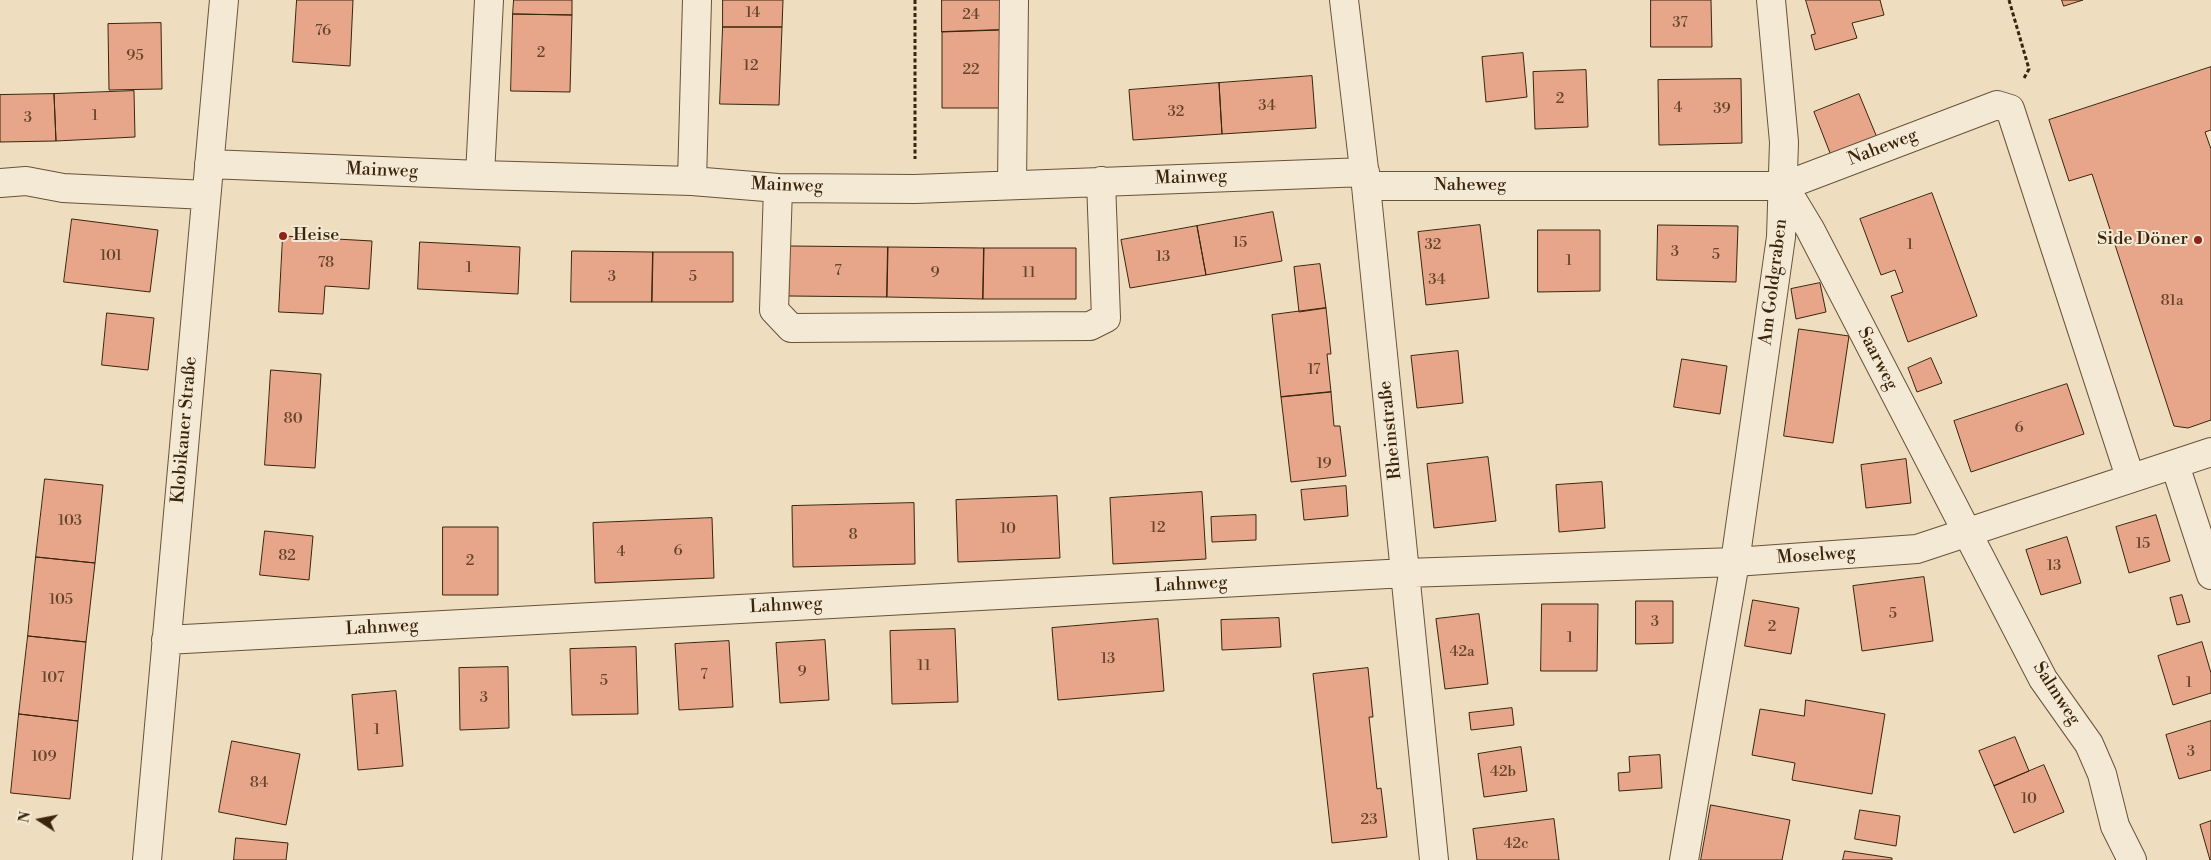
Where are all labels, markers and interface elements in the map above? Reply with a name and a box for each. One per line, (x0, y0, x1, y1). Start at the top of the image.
house number: 14 (746, 4, 760, 22)
house number: 24 (962, 6, 980, 24)
house number: 37 (1672, 14, 1688, 32)
house number: 76 (315, 22, 331, 40)
house number: 2 (537, 44, 545, 62)
house number: 95 (126, 47, 144, 65)
house number: 12 (743, 57, 759, 75)
house number: 22 (962, 61, 980, 79)
house number: 2 (1556, 90, 1564, 108)
house number: 34 (1258, 97, 1276, 115)
house number: 4 (1674, 99, 1682, 117)
house number: 39 (1713, 100, 1731, 118)
house number: 32 (1168, 103, 1184, 121)
house number: 1 (92, 107, 98, 125)
house number: 3 (24, 109, 32, 127)
street label: Naheweg (1845, 125, 1921, 171)
street label: Mainweg (345, 159, 419, 183)
street label: Mainweg (1154, 166, 1228, 190)
street label: Mainweg (750, 174, 824, 198)
street label: Naheweg (1434, 175, 1506, 197)
street label: Am Goldgraben (1756, 217, 1792, 347)
place label: Heise (293, 225, 339, 247)
place label: Side Döner (2097, 229, 2188, 251)
marker: Heise (277, 230, 289, 242)
house number: 15 (1233, 234, 1247, 252)
marker: Side Döner (2192, 234, 2204, 246)
house number: 32 (1425, 236, 1441, 254)
house number: 1 (1907, 236, 1913, 254)
house number: 3 (1671, 243, 1679, 261)
house number: 5 (1712, 246, 1720, 264)
house number: 101 (100, 247, 122, 265)
house number: 13 (1156, 248, 1170, 266)
house number: 1 (1566, 252, 1572, 270)
house number: 78 (318, 254, 334, 272)
house number: 1 (466, 259, 472, 277)
house number: 7 (834, 262, 842, 280)
house number: 9 (930, 264, 940, 282)
house number: 11 (1022, 264, 1036, 282)
house number: 3 (608, 268, 616, 286)
house number: 5 (689, 268, 697, 286)
house number: 34 (1428, 271, 1446, 289)
house number: 81a (2161, 292, 2183, 310)
street label: Saarweg (1852, 324, 1902, 394)
street label: Klobikauer Straße (168, 356, 202, 504)
house number: 17 (1307, 361, 1321, 379)
street label: Rheinstraße (1375, 379, 1407, 481)
house number: 80 (283, 410, 303, 428)
house number: 6 (2014, 419, 2024, 437)
house number: 19 (1316, 455, 1332, 473)
house number: 103 (58, 512, 82, 530)
house number: 12 (1150, 519, 1166, 537)
house number: 10 (1000, 520, 1016, 538)
house number: 8 (848, 526, 858, 544)
house number: 15 (2136, 535, 2150, 553)
house number: 6 (673, 542, 683, 560)
street label: Moselweg (1776, 542, 1856, 570)
house number: 4 (617, 543, 625, 561)
house number: 82 (278, 547, 296, 565)
house number: 2 (466, 552, 474, 570)
house number: 13 (2047, 557, 2061, 575)
street label: Lahnweg (1154, 572, 1228, 598)
house number: 105 (49, 591, 73, 609)
street label: Lahnweg (749, 593, 823, 619)
house number: 5 (1889, 605, 1897, 623)
house number: 3 (1651, 613, 1659, 631)
street label: Lahnweg (345, 615, 419, 641)
house number: 2 (1768, 618, 1776, 636)
house number: 1 (1567, 629, 1573, 647)
house number: 42a (1449, 643, 1475, 661)
house number: 13 (1101, 650, 1115, 668)
house number: 11 (917, 657, 931, 675)
street label: Salmweg (2028, 658, 2084, 730)
house number: 9 (797, 663, 807, 681)
house number: 7 (700, 666, 708, 684)
house number: 107 (41, 669, 65, 687)
house number: 5 (600, 672, 608, 690)
house number: 1 (2186, 674, 2192, 692)
house number: 3 (480, 689, 488, 707)
house number: 1 (374, 721, 380, 739)
house number: 3 (2187, 743, 2195, 761)
house number: 109 (31, 748, 57, 766)
house number: 42b (1490, 763, 1516, 781)
house number: 84 (250, 774, 268, 792)
house number: 10 (2021, 790, 2037, 808)
north arrow (15, 795, 65, 845)
text: N (15, 810, 35, 824)
house number: 23 (1361, 811, 1377, 829)
house number: 42c (1503, 835, 1529, 853)

